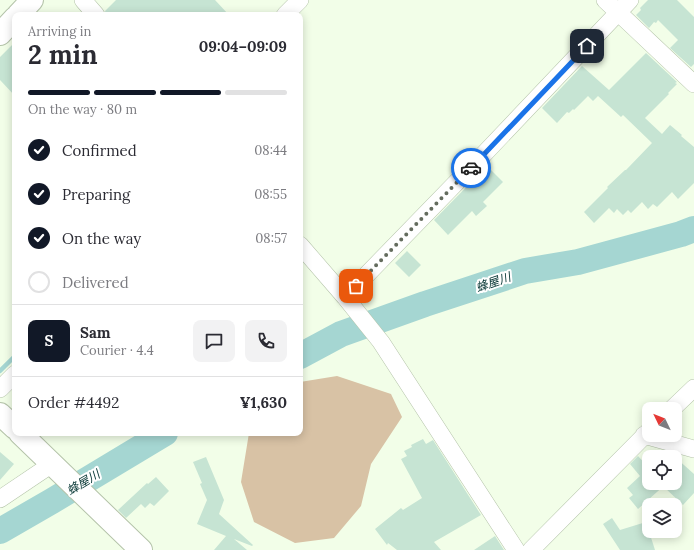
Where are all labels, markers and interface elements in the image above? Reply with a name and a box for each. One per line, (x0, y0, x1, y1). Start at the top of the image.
text: Arriving in (28, 23, 91, 40)
pin (570, 29, 604, 63)
icon: home (576, 35, 598, 57)
text: 09:04–09:09 (199, 37, 287, 56)
text: 2 min (28, 38, 98, 71)
text: On the way · 80 m (28, 101, 137, 118)
icon: check (28, 139, 50, 161)
text: Confirmed (62, 141, 137, 160)
text: 08:44 (254, 142, 287, 159)
courier (451, 148, 491, 188)
icon: car (460, 157, 482, 179)
icon: check (28, 183, 50, 205)
text: Preparing (62, 185, 130, 204)
text: 08:55 (254, 186, 287, 203)
icon: check (28, 227, 50, 249)
text: On the way (62, 229, 141, 248)
text: 08:57 (255, 230, 287, 247)
water label: 蜂屋川 (474, 268, 514, 295)
pin (339, 269, 373, 303)
text: Delivered (62, 273, 129, 292)
icon: bag (345, 275, 367, 297)
button: chat (193, 320, 235, 362)
button: phone (245, 320, 287, 362)
text: Sam (80, 323, 111, 342)
text: S (45, 331, 53, 350)
text: Courier · 4.4 (80, 342, 154, 359)
text: Order #4492 (28, 393, 119, 412)
text: ¥1,630 (240, 393, 287, 412)
north arrow (642, 402, 682, 442)
map controls (642, 402, 682, 538)
button: locate (642, 450, 682, 490)
water label: 蜂屋川 (64, 465, 104, 498)
button: layers (642, 498, 682, 538)

